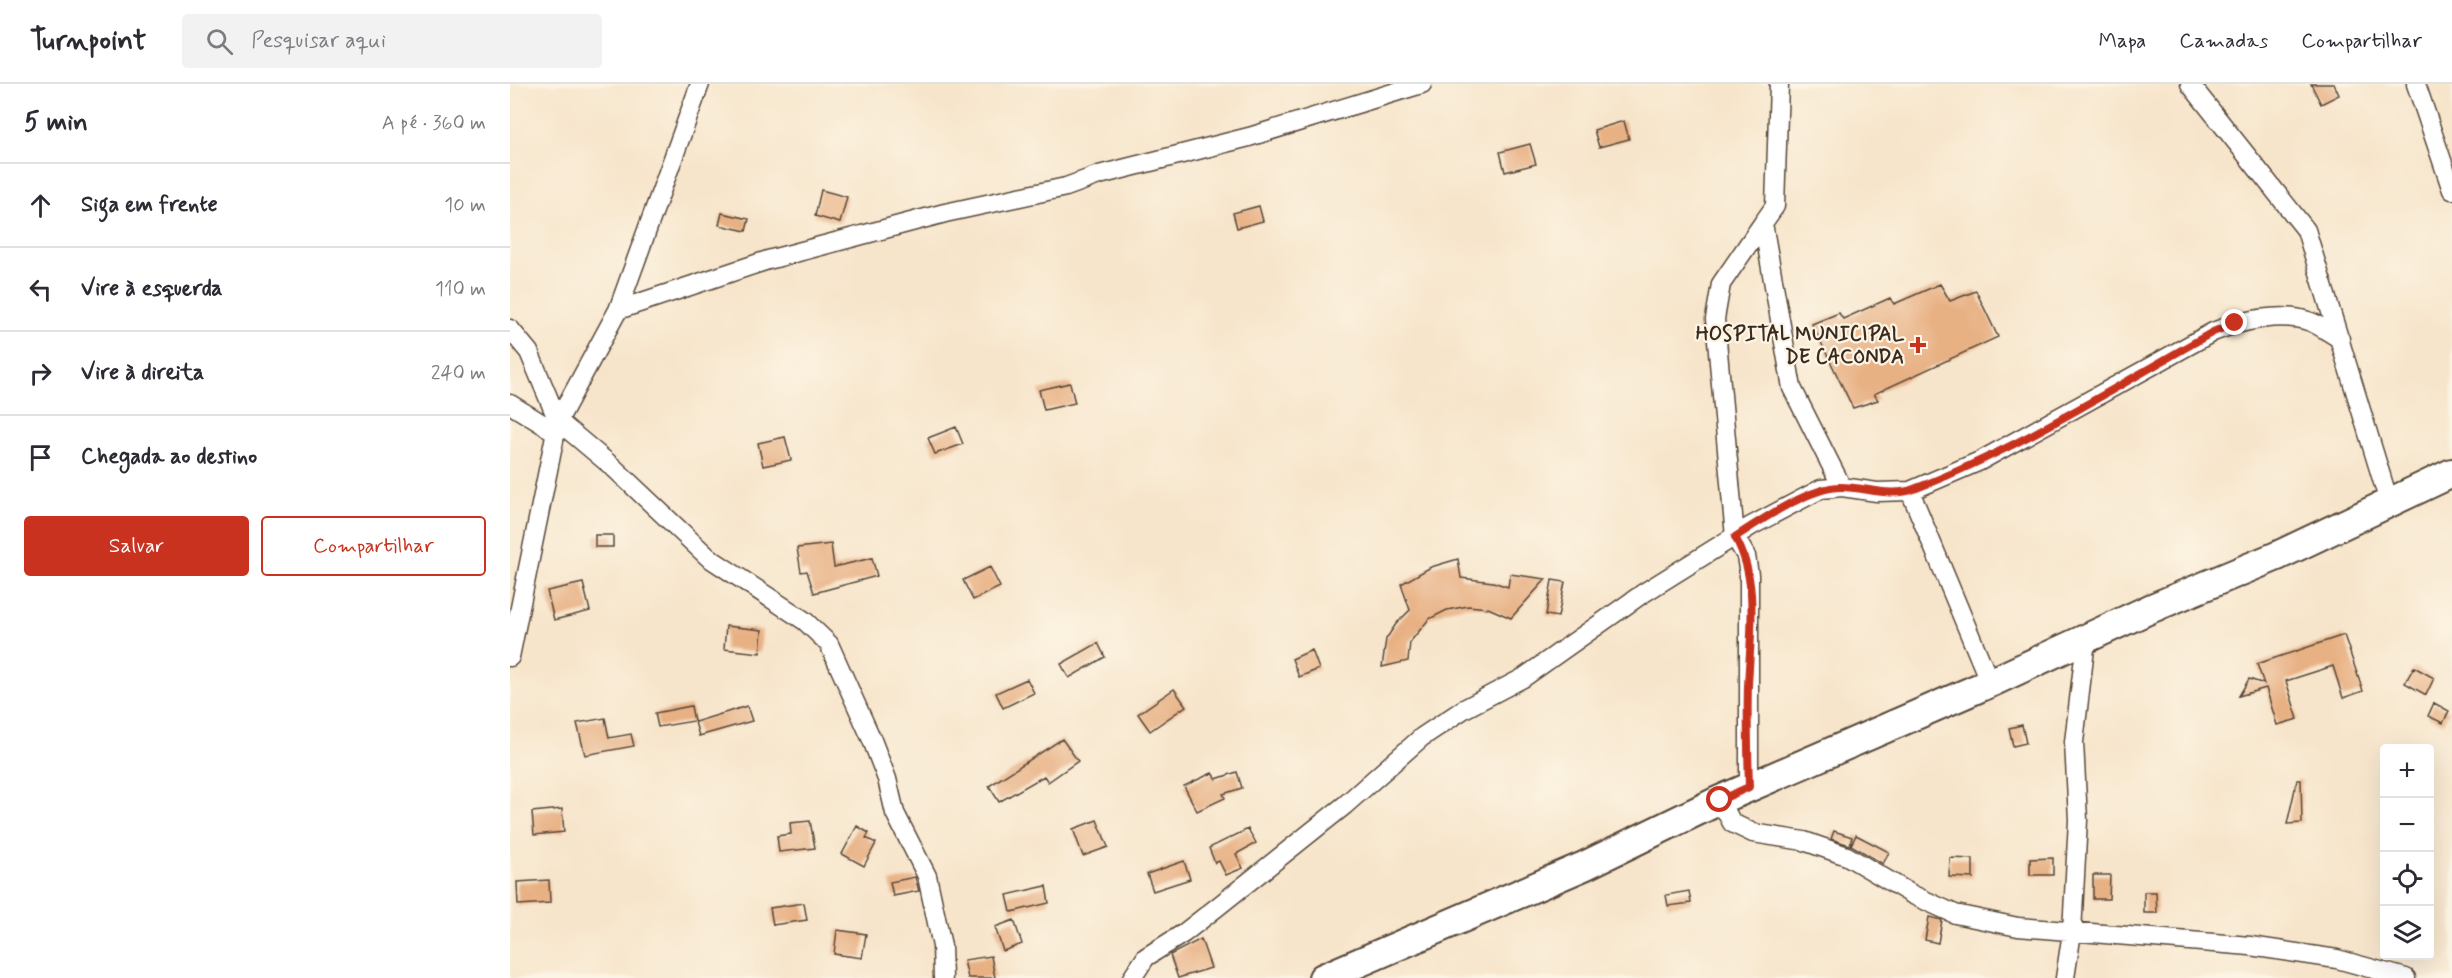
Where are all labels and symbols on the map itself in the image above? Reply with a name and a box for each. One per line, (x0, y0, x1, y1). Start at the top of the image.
route end (2221, 309, 2247, 335)
place label: HOSPITAL MUNICIPAL DE CACONDA (1696, 321, 1905, 371)
marker: HOSPITAL MUNICIPAL DE CACONDA (1909, 336, 1927, 354)
route start (1706, 786, 1732, 812)

